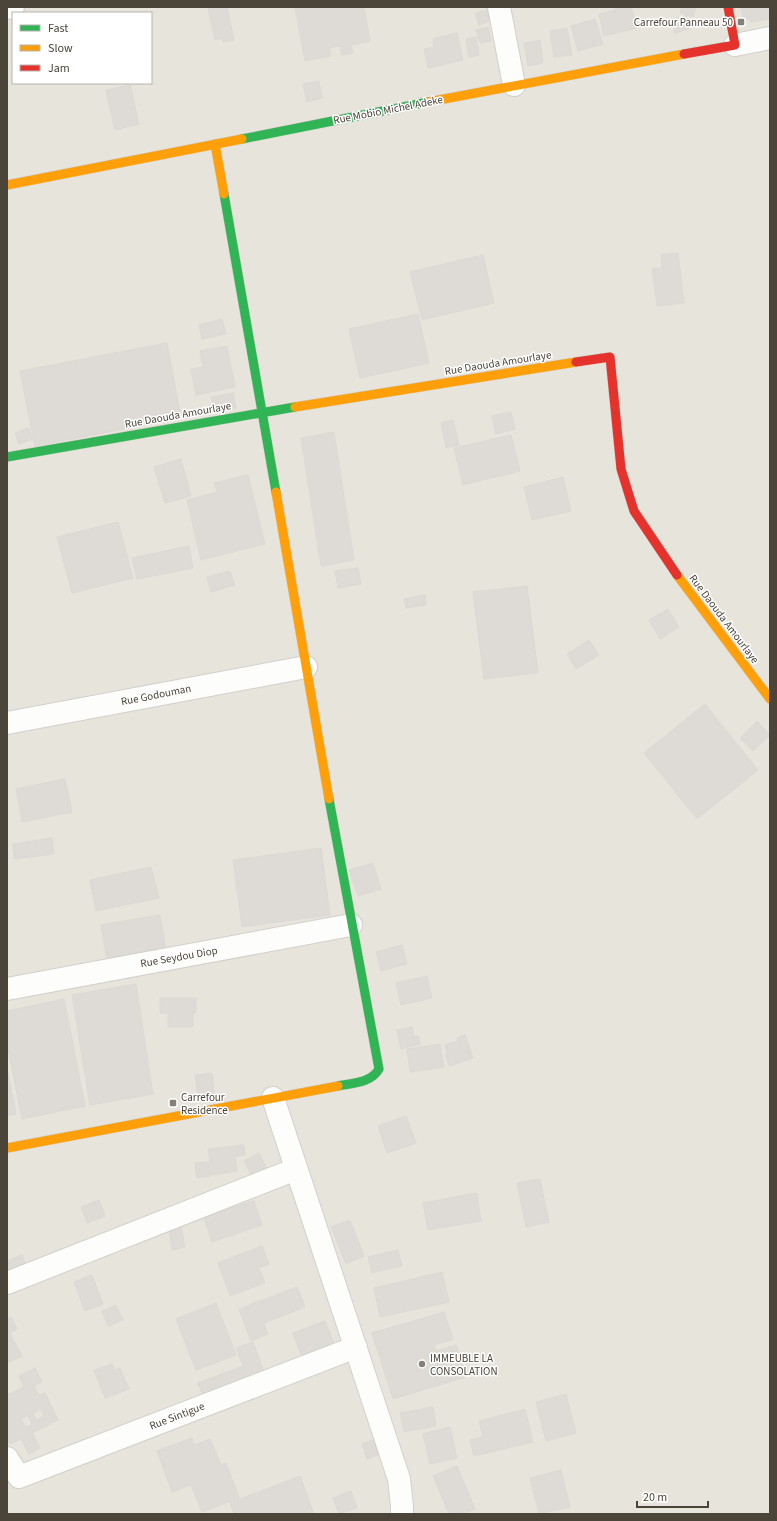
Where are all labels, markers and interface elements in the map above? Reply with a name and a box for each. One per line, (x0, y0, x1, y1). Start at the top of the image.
legend (12, 12, 152, 84)
place label: Carrefour Panneau 50 (634, 15, 733, 30)
marker: Carrefour Panneau 50 (736, 17, 746, 27)
text: Fast (48, 20, 68, 37)
text: Slow (48, 40, 73, 57)
text: Jam (48, 60, 70, 77)
street label: Rue Mobio Michel Adeke (332, 92, 445, 128)
street label: Rue Daouda Amourlaye (444, 347, 553, 379)
street label: Rue Daouda Amourlaye (124, 398, 233, 432)
street label: Rue Daouda Amourlaye (686, 571, 763, 667)
street label: Rue Godouman (120, 681, 192, 709)
street label: Rue Seydou Diop (139, 943, 219, 971)
place label: Carrefour Residence (181, 1090, 228, 1118)
marker: Carrefour Residence (168, 1098, 178, 1108)
place label: IMMEUBLE LA CONSOLATION (430, 1351, 498, 1379)
marker: IMMEUBLE LA CONSOLATION (417, 1359, 427, 1369)
street label: Rue Sintigue (147, 1398, 207, 1433)
scale bar (637, 1483, 708, 1509)
text: 20 m (643, 1489, 667, 1506)

